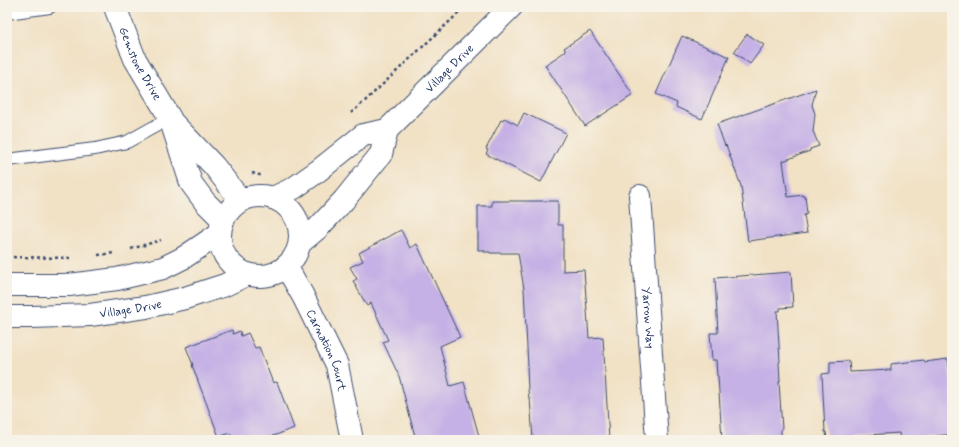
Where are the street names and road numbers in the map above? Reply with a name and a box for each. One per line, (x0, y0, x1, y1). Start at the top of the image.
street label: Gemstone Drive (114, 25, 165, 104)
street label: Village Drive (422, 41, 478, 97)
street label: Yarrow Way (637, 286, 658, 349)
street label: Village Drive (98, 297, 163, 323)
street label: Carnation Court (302, 307, 349, 393)

